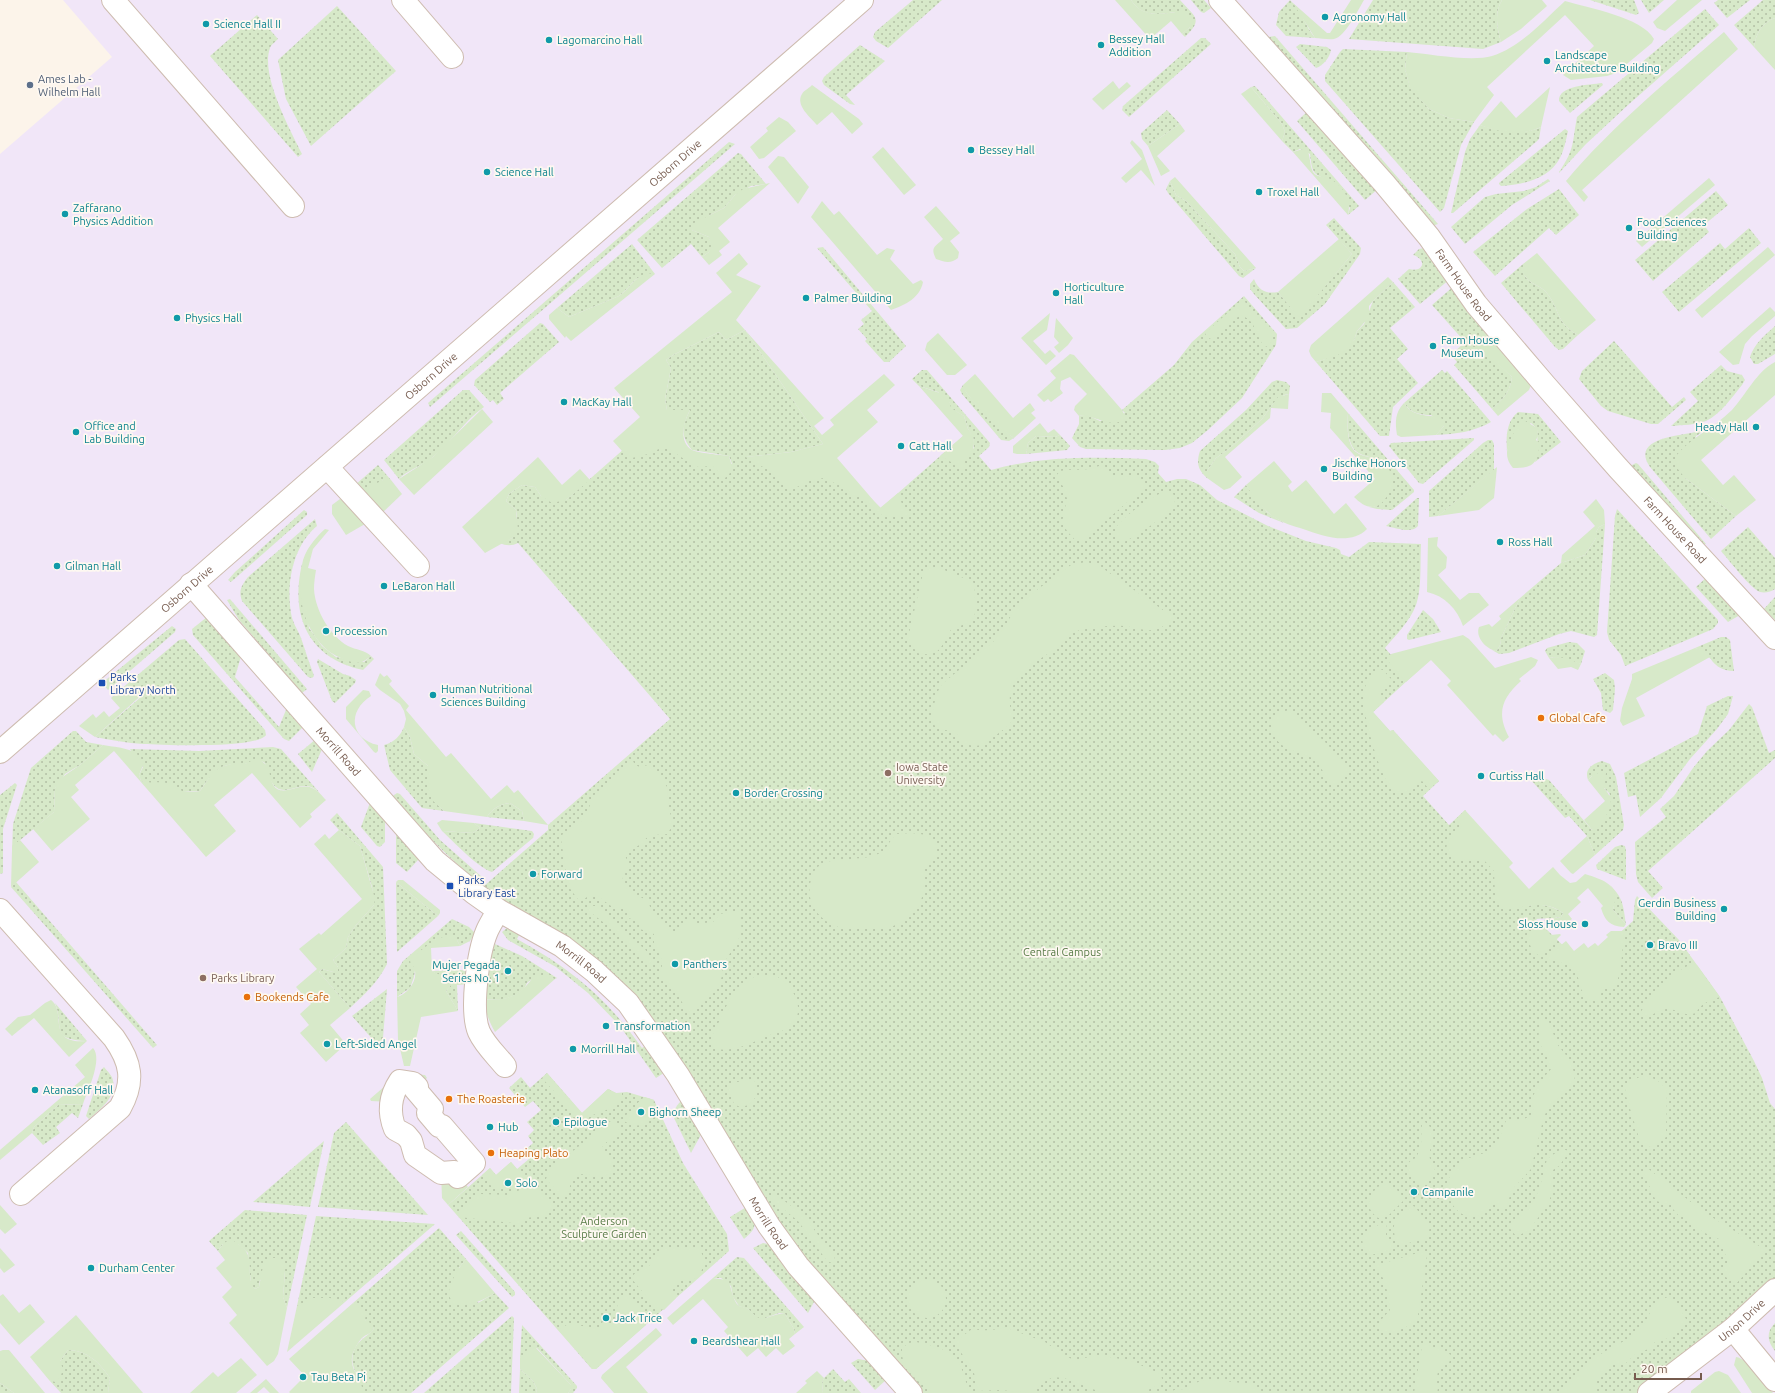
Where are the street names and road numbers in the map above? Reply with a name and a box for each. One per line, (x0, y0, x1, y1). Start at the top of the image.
street label: Osborn Drive (647, 137, 704, 189)
street label: Farm House Road (1433, 246, 1494, 323)
street label: Osborn Drive (403, 350, 460, 402)
street label: Farm House Road (1641, 494, 1709, 566)
street label: Osborn Drive (158, 563, 215, 615)
street label: Morrill Road (314, 725, 363, 778)
street label: Morrill Road (554, 938, 609, 985)
street label: Morrill Road (747, 1195, 790, 1252)
street label: Union Drive (1716, 1297, 1767, 1344)

